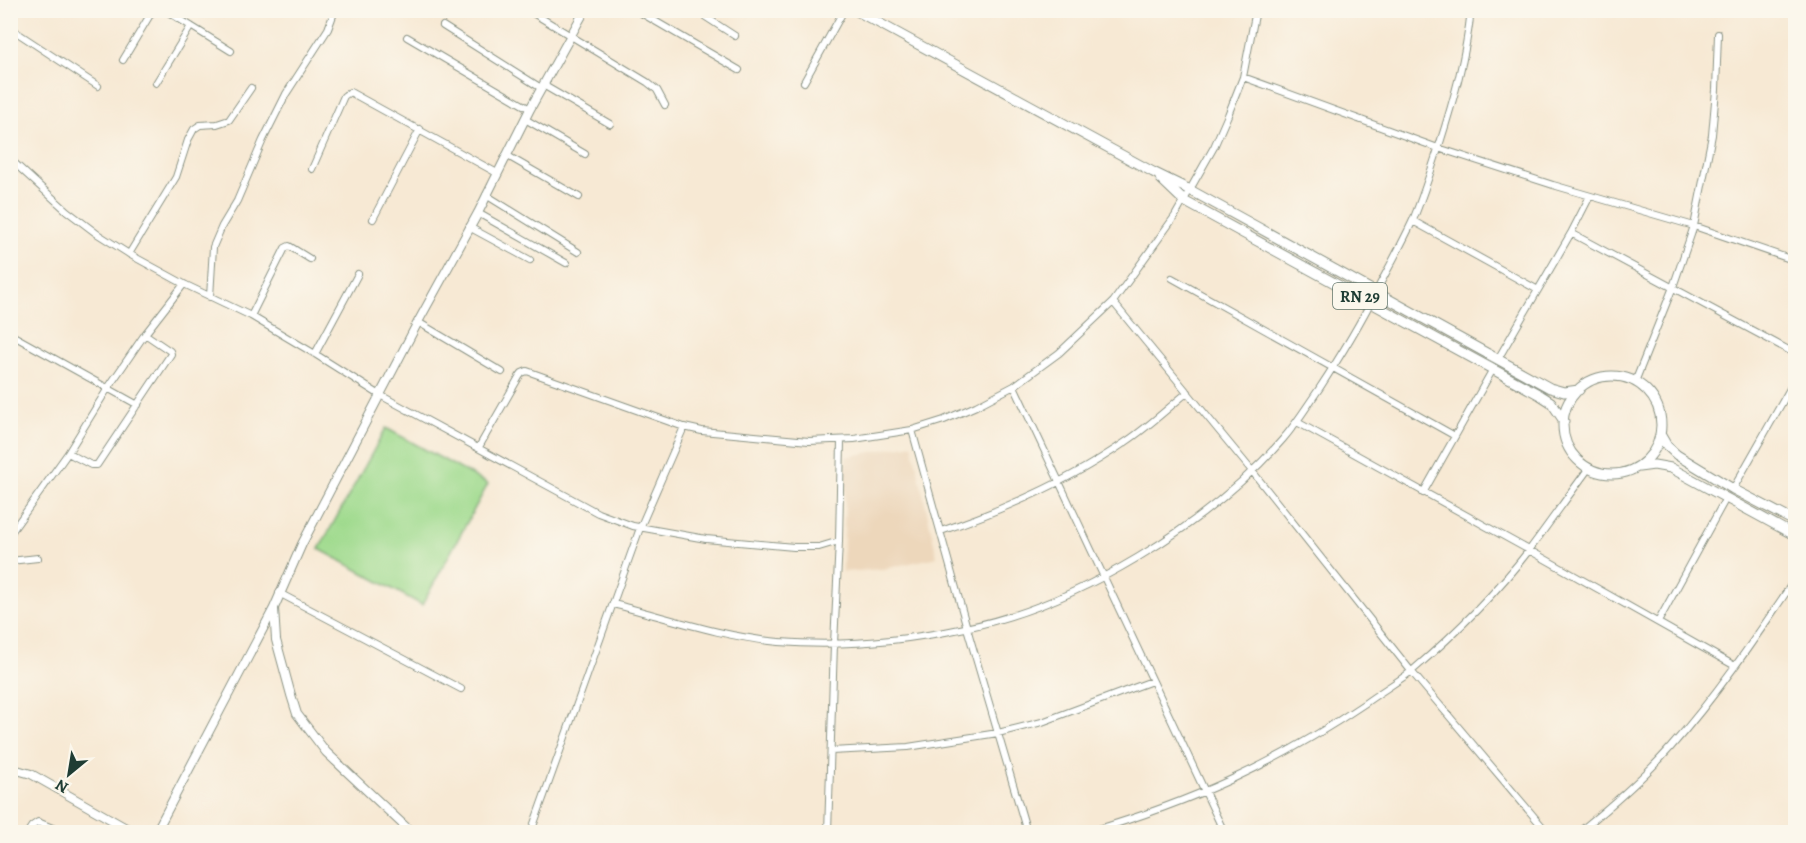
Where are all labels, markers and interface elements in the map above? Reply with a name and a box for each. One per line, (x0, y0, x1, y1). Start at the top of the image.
road number: RN 29 (1333, 283, 1387, 309)
north arrow (39, 744, 99, 804)
text: N (51, 774, 73, 799)

